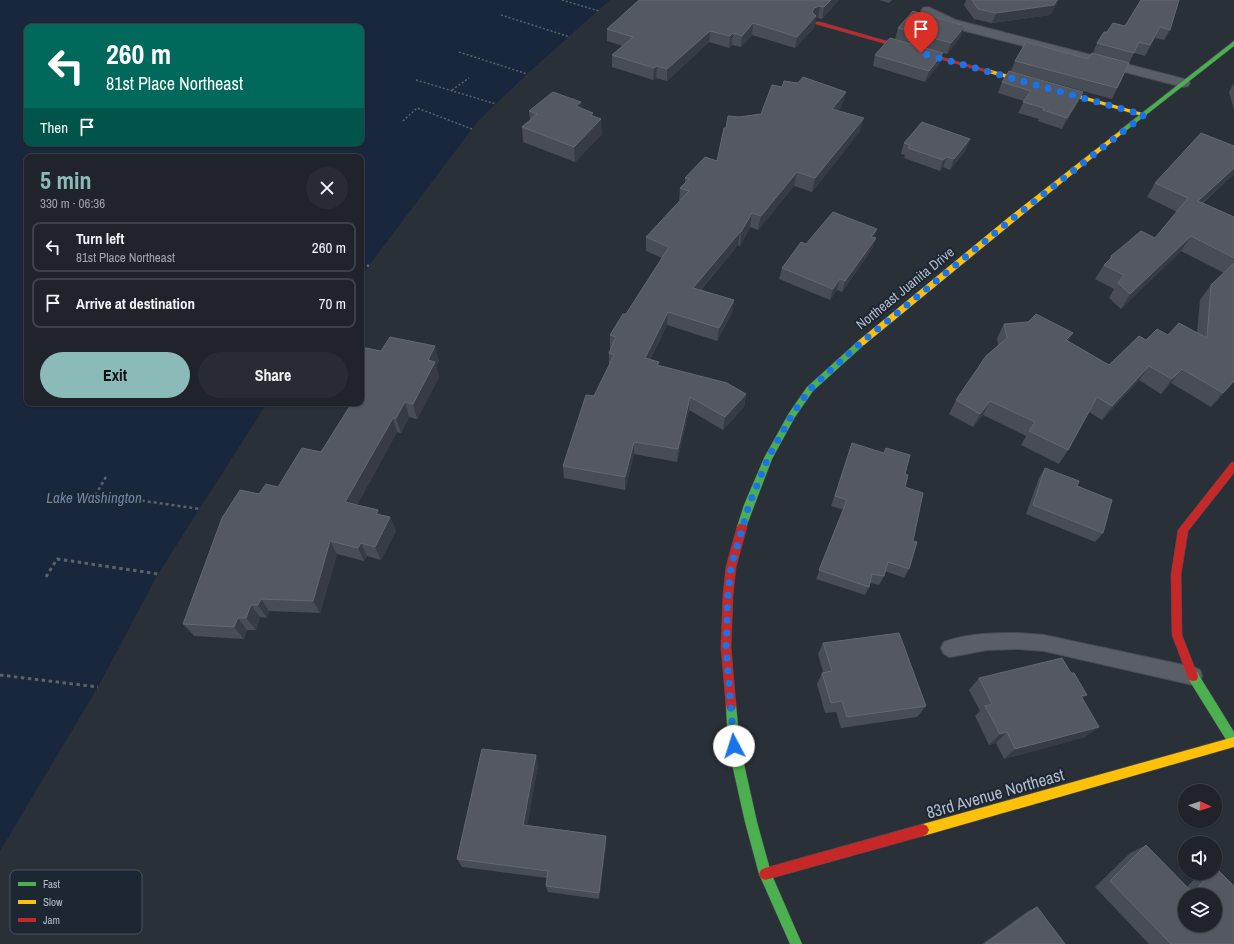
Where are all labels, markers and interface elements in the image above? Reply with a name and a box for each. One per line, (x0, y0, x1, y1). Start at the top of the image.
pin (904, 12, 938, 53)
icon: arrive (910, 18, 932, 40)
text: 260 m (106, 35, 171, 73)
icon: left (40, 40, 92, 92)
text: 81st Place Northeast (106, 71, 243, 96)
icon: arrive (76, 116, 98, 138)
text: Then (40, 117, 68, 138)
text: 5 min (40, 164, 91, 196)
button: close (306, 167, 348, 209)
text: 330 m · 06:36 (40, 195, 105, 212)
text: Turn left (76, 228, 124, 249)
icon: left (42, 236, 64, 258)
text: 260 m (312, 237, 346, 258)
street label: Northeast Juanita Drive (852, 243, 958, 333)
text: 81st Place Northeast (76, 249, 175, 266)
icon: arrive (42, 292, 64, 314)
text: Arrive at destination (76, 293, 195, 314)
text: 70 m (319, 293, 346, 314)
button: Exit (40, 352, 190, 398)
button: Share (198, 352, 348, 398)
water label: Lake Washington (46, 487, 142, 508)
position arrow (713, 725, 755, 767)
street label: 83rd Avenue Northeast (923, 762, 1067, 824)
north arrow (1178, 784, 1222, 828)
map controls (1178, 784, 1222, 932)
button: sound (1178, 836, 1222, 880)
legend (10, 870, 142, 934)
text: Fast (43, 877, 61, 891)
button: layers (1178, 888, 1222, 932)
text: Slow (43, 895, 63, 909)
text: Jam (43, 913, 60, 927)

